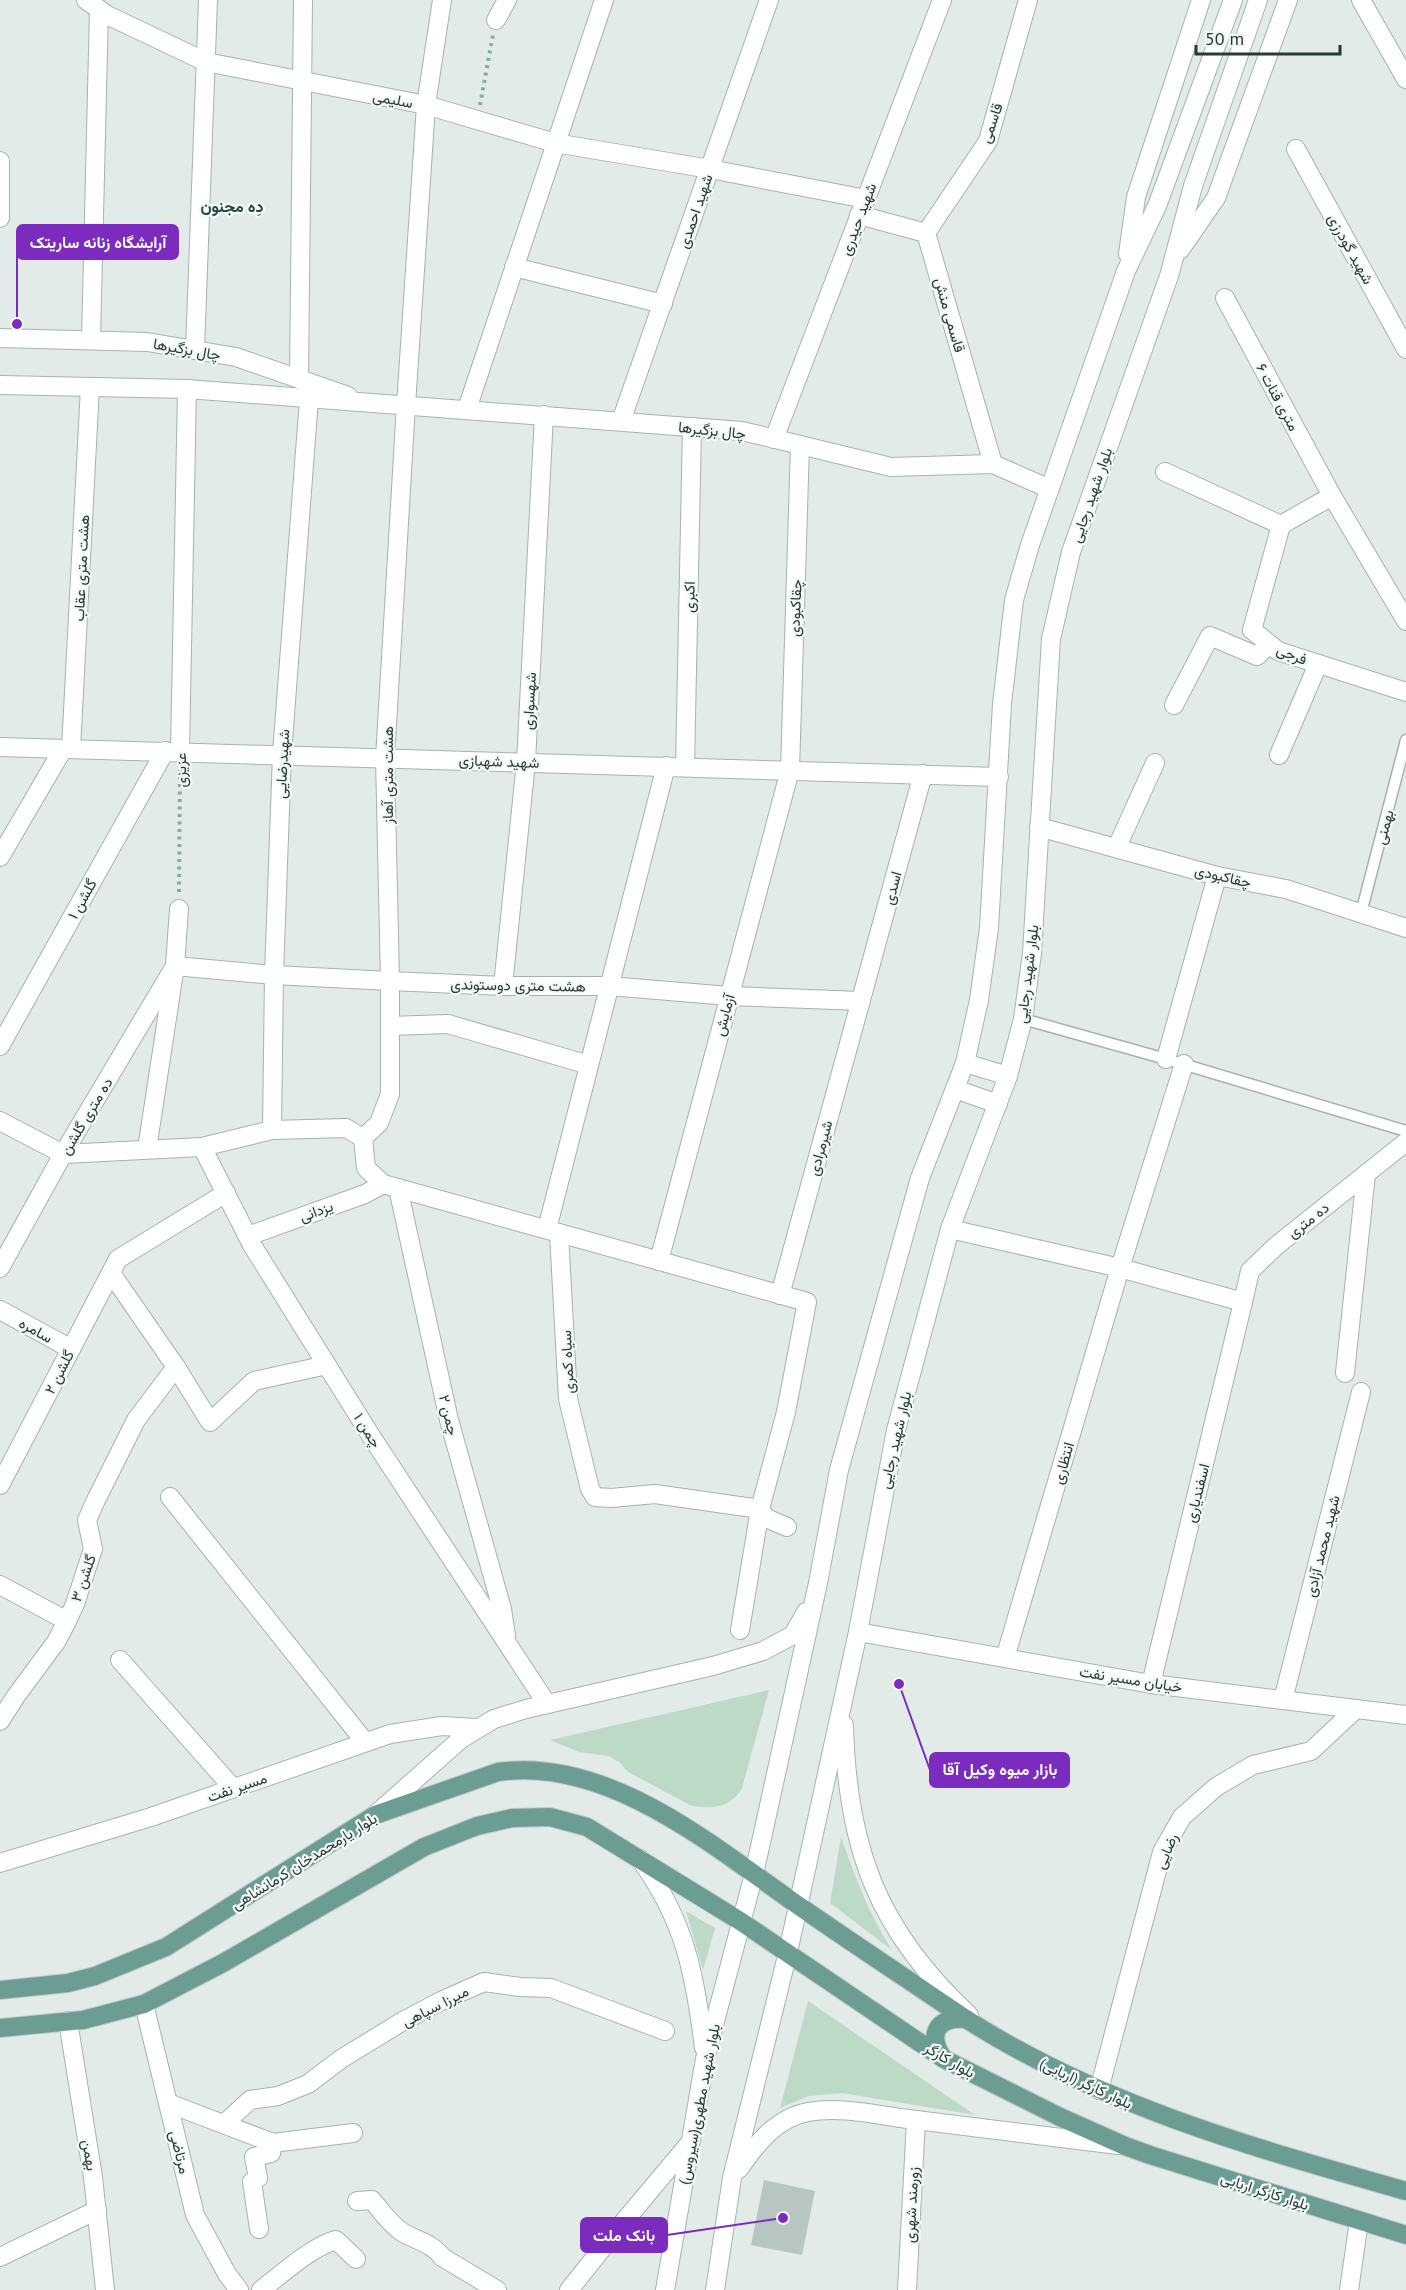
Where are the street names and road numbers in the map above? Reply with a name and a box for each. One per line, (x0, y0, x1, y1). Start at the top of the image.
street label: سلیمی (371, 86, 415, 113)
street label: قاسمی (975, 100, 1008, 146)
street label: شهید احمدی (673, 171, 718, 251)
street label: شهید حیدری (836, 180, 881, 258)
street label: شهید گودرزی (1323, 210, 1378, 288)
street label: قاسمی منش (929, 275, 970, 355)
street label: چال بزگیرها (152, 334, 222, 365)
street label: ۶ متری قنات (1251, 360, 1304, 435)
street label: چال بزگیرها (677, 417, 747, 444)
street label: بلوار شهید رجایی (1066, 445, 1117, 546)
street label: هشت متری عقاب (69, 514, 94, 622)
street label: چقاکبودی (784, 579, 807, 637)
street label: اکبری (679, 581, 700, 613)
street label: فرجی (1274, 639, 1310, 670)
street label: شهسواری (518, 671, 541, 730)
street label: هشت متری آهاز (378, 726, 398, 825)
street label: شهیدرضایی (271, 729, 294, 799)
street label: شهید شهبازی (458, 750, 540, 773)
street label: عزیزی (171, 752, 191, 788)
street label: بهمنی (1370, 808, 1399, 847)
street label: چقاکبودی (1193, 860, 1253, 893)
street label: اسدی (878, 869, 907, 907)
street label: گلشن ۱ (63, 875, 102, 923)
street label: بلوار شهید رجایی (1012, 923, 1043, 1025)
street label: هشت متری دوستوندی (450, 974, 586, 997)
street label: آزمایش (709, 991, 740, 1038)
street label: ده متری گلشن (55, 1074, 117, 1159)
street label: شیرمرادی (804, 1118, 837, 1178)
street label: یزدانی (297, 1196, 336, 1227)
street label: ده متری (1283, 1198, 1333, 1243)
street label: سامره (16, 1313, 56, 1347)
street label: سیاه کمری (556, 1329, 579, 1394)
street label: گلشن ۲ (40, 1347, 79, 1398)
street label: بلوار شهید رجایی (875, 1389, 916, 1491)
street label: چمن ۲ (434, 1393, 463, 1438)
street label: چمن ۱ (349, 1409, 386, 1452)
street label: انتظاری (1048, 1440, 1079, 1487)
street label: اسفندیاری (1181, 1462, 1214, 1525)
street label: شهید محمد آزادی (1300, 1493, 1345, 1599)
street label: گلشن ۳ (66, 1552, 101, 1604)
street label: خیابان مسیر نفت (1078, 1661, 1184, 1697)
street label: مسیر نفت (205, 1768, 269, 1806)
street label: بلوار یارمحمدخان کرمانشاهی (228, 1808, 381, 1914)
street label: رضایی (1150, 1830, 1183, 1872)
street label: میرزا سپاهی (398, 1981, 472, 2032)
street label: بلوار شهید مطهری(سیروس) (674, 2022, 725, 2186)
street label: بلوار کارگر (920, 2037, 979, 2082)
street label: بلوار کارگر (اربابی) (1036, 2053, 1135, 2114)
street label: مرتاضی (164, 2128, 195, 2176)
street label: بهمن (77, 2138, 102, 2172)
street label: زورمند شهری (900, 2166, 923, 2244)
street label: بلوار کارگر اربابی (1218, 2168, 1311, 2215)

